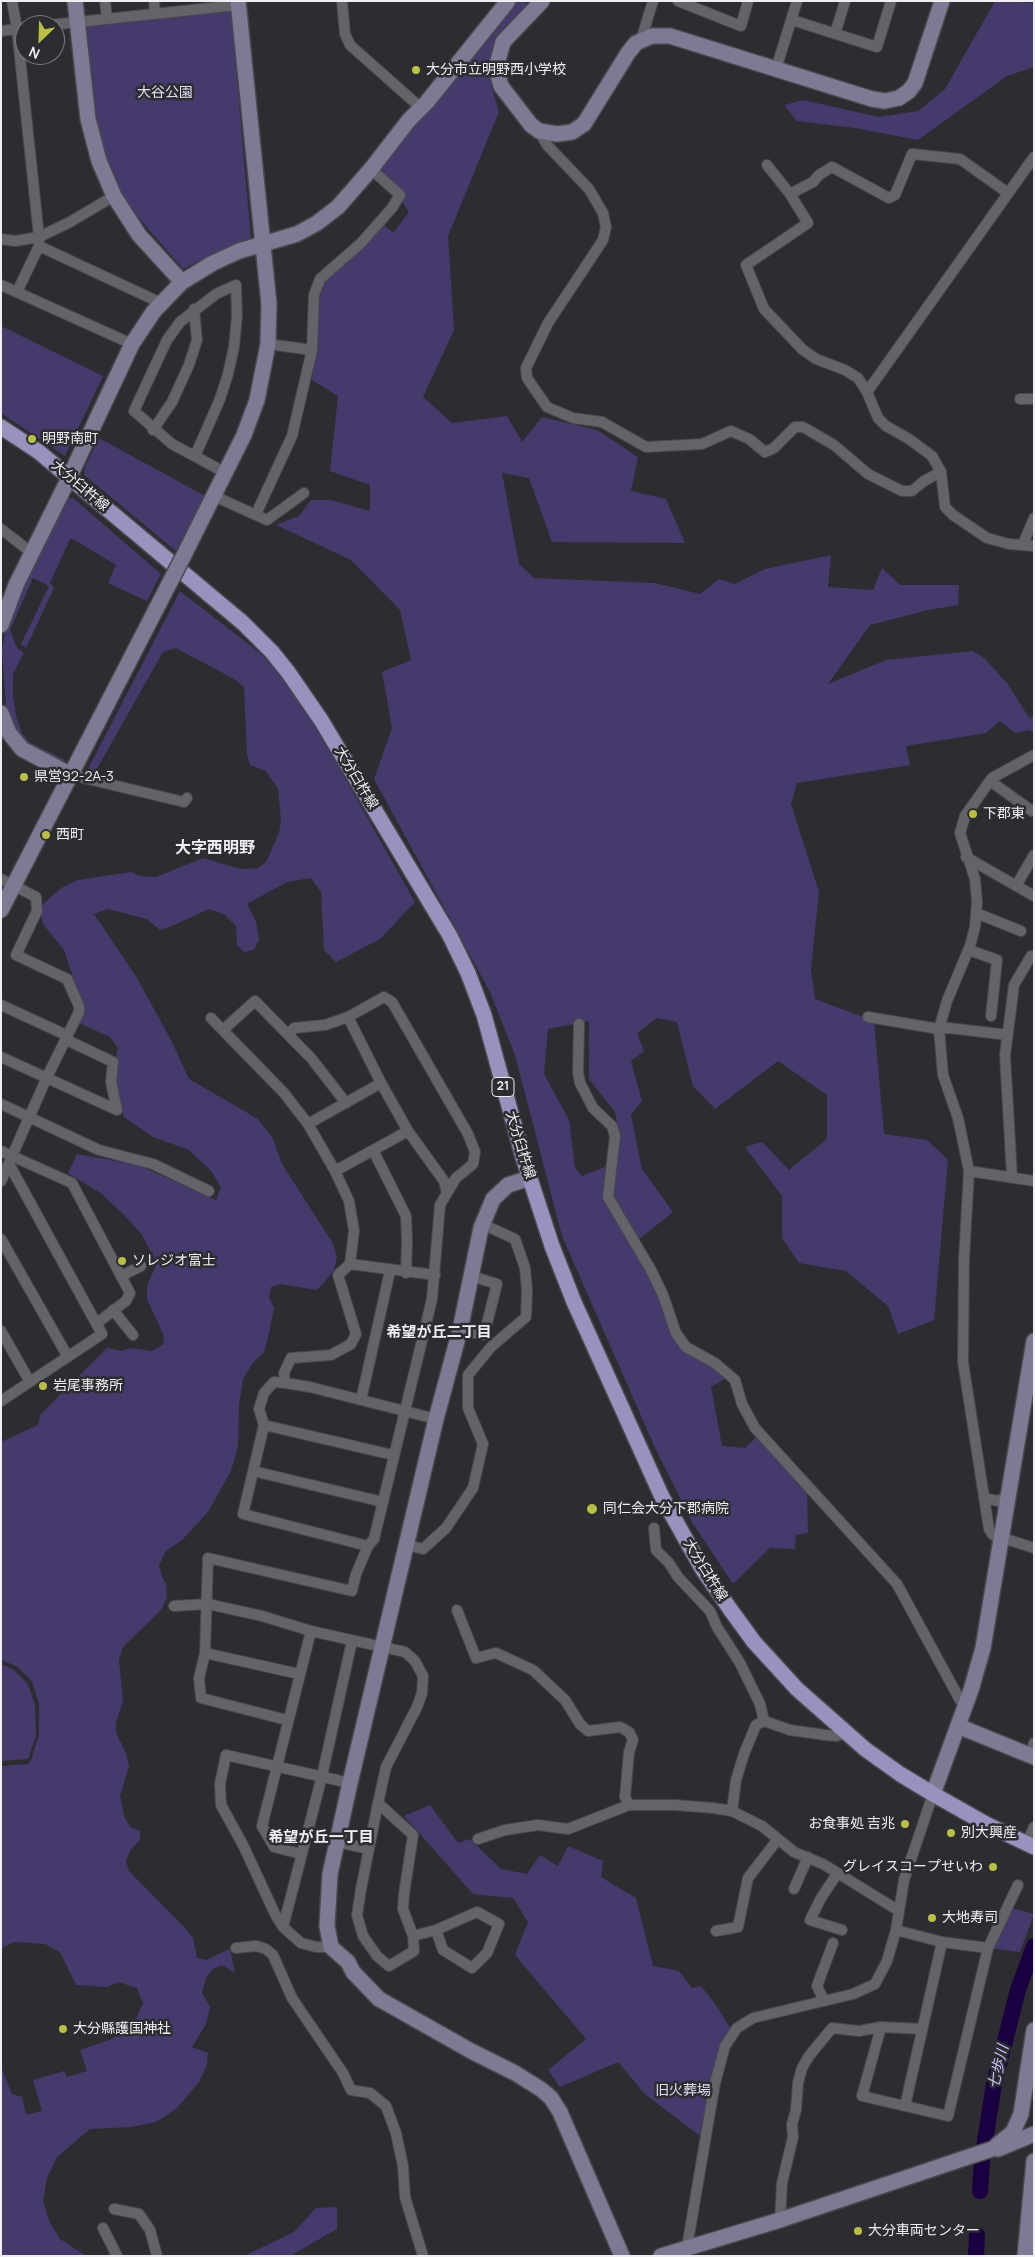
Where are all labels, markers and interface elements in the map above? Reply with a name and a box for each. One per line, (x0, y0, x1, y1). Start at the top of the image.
north arrow (15, 15, 65, 65)
text: N (26, 43, 43, 64)
place label: 大分市立明野西小学校 (426, 62, 566, 78)
marker: 大分市立明野西小学校 (410, 64, 422, 76)
park label: 大谷公園 (137, 85, 193, 101)
place label: 明野南町 (42, 431, 98, 447)
marker: 明野南町 (26, 433, 38, 445)
street label: 大分臼杵線 (48, 457, 112, 515)
street label: 大分臼杵線 (331, 744, 381, 812)
place label: 県営92-2A-3 (34, 769, 114, 785)
marker: 県営92-2A-3 (18, 771, 30, 783)
place label: 下郡東 (983, 806, 1025, 822)
marker: 下郡東 (967, 808, 979, 820)
place label: 西町 (56, 827, 84, 843)
marker: 西町 (40, 829, 52, 841)
district label: 大字西明野 (175, 839, 255, 859)
road number: 21 (492, 1078, 514, 1096)
street label: 大分臼杵線 (502, 1109, 538, 1181)
place label: ソレジオ富士 (132, 1253, 216, 1269)
marker: ソレジオ富士 (116, 1255, 128, 1267)
district label: 希望が丘二丁目 (387, 1324, 491, 1342)
place label: 岩尾事務所 (53, 1378, 123, 1394)
marker: 岩尾事務所 (37, 1380, 49, 1392)
place label: 同仁会大分下郡病院 (603, 1501, 729, 1517)
marker: 同仁会大分下郡病院 (585, 1502, 599, 1516)
street label: 大分臼杵線 (679, 1536, 731, 1604)
place label: お食事処 吉兆 (808, 1816, 895, 1832)
marker: お食事処 吉兆 (899, 1818, 911, 1830)
place label: 別大興産 (961, 1825, 1017, 1841)
marker: 別大興産 (945, 1827, 957, 1839)
district label: 希望が丘一丁目 (269, 1829, 373, 1847)
place label: グレイスコープせいわ (843, 1859, 983, 1875)
marker: グレイスコープせいわ (987, 1861, 999, 1873)
place label: 大地寿司 (942, 1910, 998, 1926)
marker: 大地寿司 (926, 1912, 938, 1924)
place label: 大分縣護国神社 (73, 2021, 171, 2037)
marker: 大分縣護国神社 (57, 2023, 69, 2035)
water label: 七歩川 (985, 2043, 1013, 2091)
park label: 旧火葬場 (655, 2083, 711, 2099)
place label: 大分車両センター (868, 2223, 980, 2239)
marker: 大分車両センター (852, 2225, 864, 2237)

